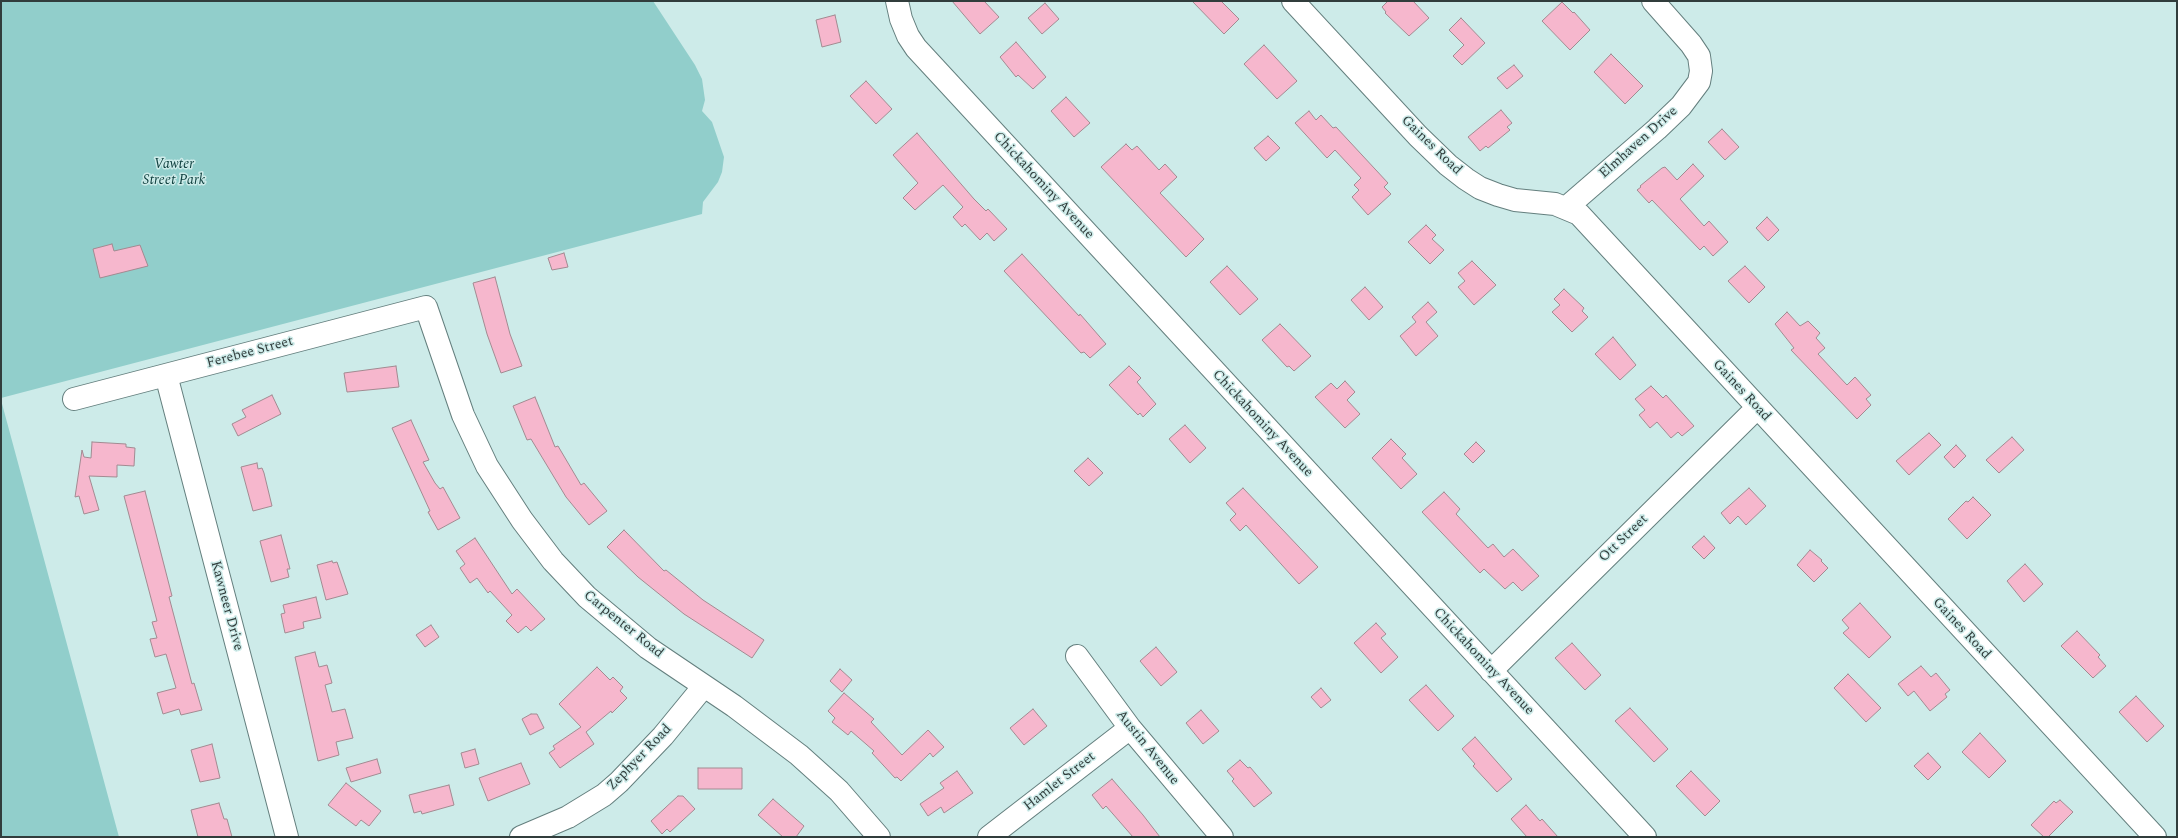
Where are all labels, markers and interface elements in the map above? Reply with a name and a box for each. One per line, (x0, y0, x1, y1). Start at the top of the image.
street label: Elmhaven Drive (1596, 103, 1682, 183)
street label: Gaines Road (1397, 113, 1465, 179)
street label: Chickahominy Avenue (989, 129, 1097, 243)
park label: Vawter Street Park (143, 157, 205, 190)
street label: Ferebee Street (205, 333, 295, 373)
street label: Gaines Road (1708, 357, 1774, 425)
street label: Chickahominy Avenue (1208, 367, 1316, 481)
street label: Ott Street (1596, 512, 1652, 566)
street label: Kawneer Drive (206, 559, 246, 653)
street label: Carpenter Road (580, 588, 666, 662)
street label: Gaines Road (1928, 595, 1994, 663)
street label: Chickahominy Avenue (1429, 605, 1537, 719)
street label: Austin Avenue (1112, 707, 1182, 789)
street label: Zephyer Road (604, 721, 676, 795)
street label: Hamlet Street (1021, 749, 1099, 815)

